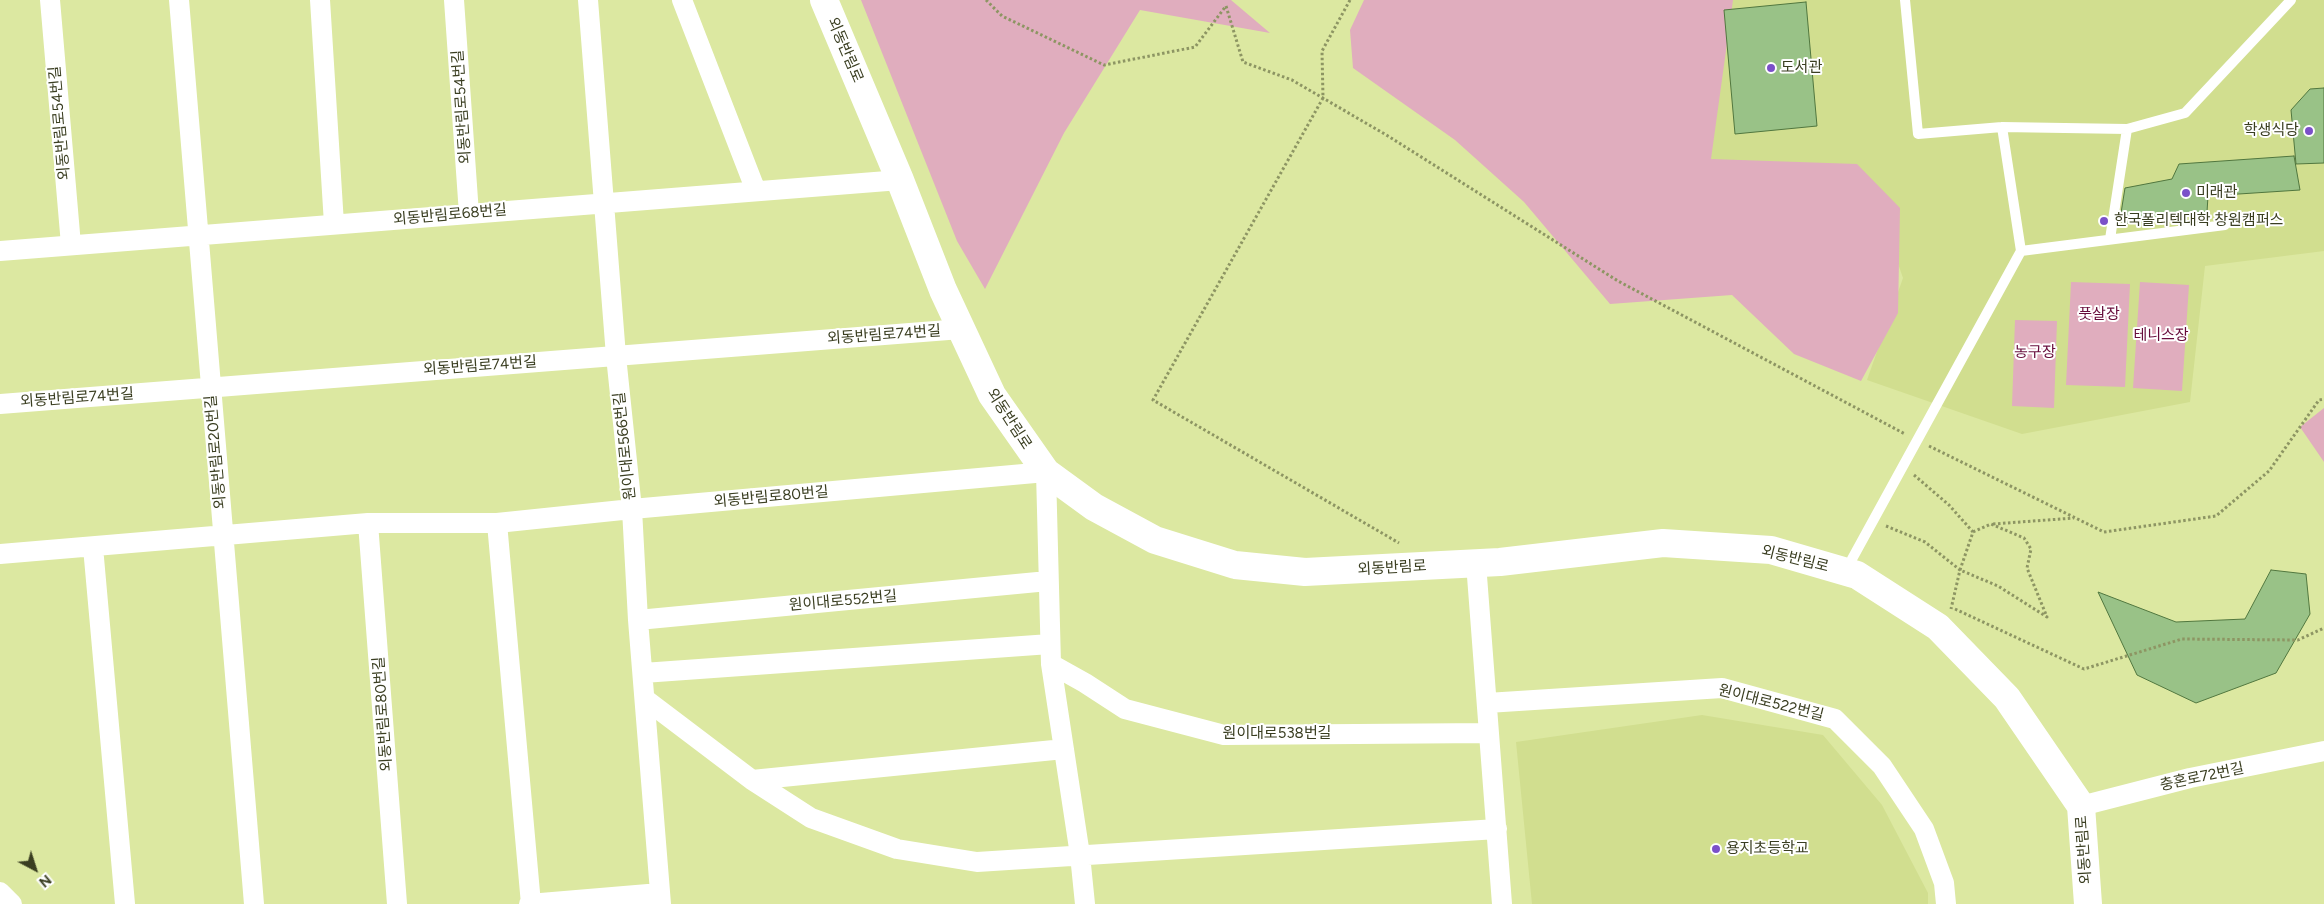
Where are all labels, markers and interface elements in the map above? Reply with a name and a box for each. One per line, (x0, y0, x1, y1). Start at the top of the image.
street label: 외동반림로 (823, 15, 867, 85)
street label: 외동반림로54번길 (449, 49, 475, 165)
place label: 도서관 (1781, 59, 1822, 77)
marker: 도서관 (1765, 62, 1777, 74)
street label: 외동반림로54번길 (46, 65, 74, 181)
place label: 학생식당 (2244, 122, 2299, 140)
marker: 학생식당 (2303, 125, 2315, 137)
place label: 미래관 (2196, 184, 2237, 202)
marker: 미래관 (2180, 187, 2192, 199)
street label: 외동반림로68번길 (392, 201, 508, 229)
place label: 한국폴리텍대학 창원캠퍼스 (2114, 212, 2283, 230)
marker: 한국폴리텍대학 창원캠퍼스 (2098, 215, 2110, 227)
park label: 풋살장 (2078, 306, 2120, 324)
street label: 외동반림로74번길 (827, 322, 941, 348)
park label: 테니스장 (2133, 327, 2189, 345)
park label: 농구장 (2014, 344, 2056, 362)
street label: 외동반림로74번길 (423, 353, 537, 379)
street label: 외동반림로74번길 (20, 385, 134, 411)
street label: 외동반림로 (983, 385, 1035, 453)
street label: 원이대로566번길 (610, 391, 640, 501)
street label: 외동반림로20번길 (202, 394, 230, 510)
street label: 외동반림로80번길 (713, 483, 829, 511)
street label: 외동반림로 (1759, 542, 1831, 576)
street label: 외동반림로 (1357, 557, 1427, 579)
street label: 원이대로552번길 (788, 587, 898, 615)
street label: 외동반림로80번길 (370, 656, 396, 772)
street label: 원이대로522번길 (1716, 681, 1826, 725)
street label: 원이대로538번길 (1223, 725, 1331, 743)
street label: 충혼로72번길 (2158, 759, 2246, 795)
street label: 외동반림로 (2073, 815, 2095, 885)
place label: 용지초등학교 (1726, 840, 1809, 858)
marker: 용지초등학교 (1710, 843, 1722, 855)
north arrow (10, 844, 60, 894)
text: N (35, 871, 55, 891)

